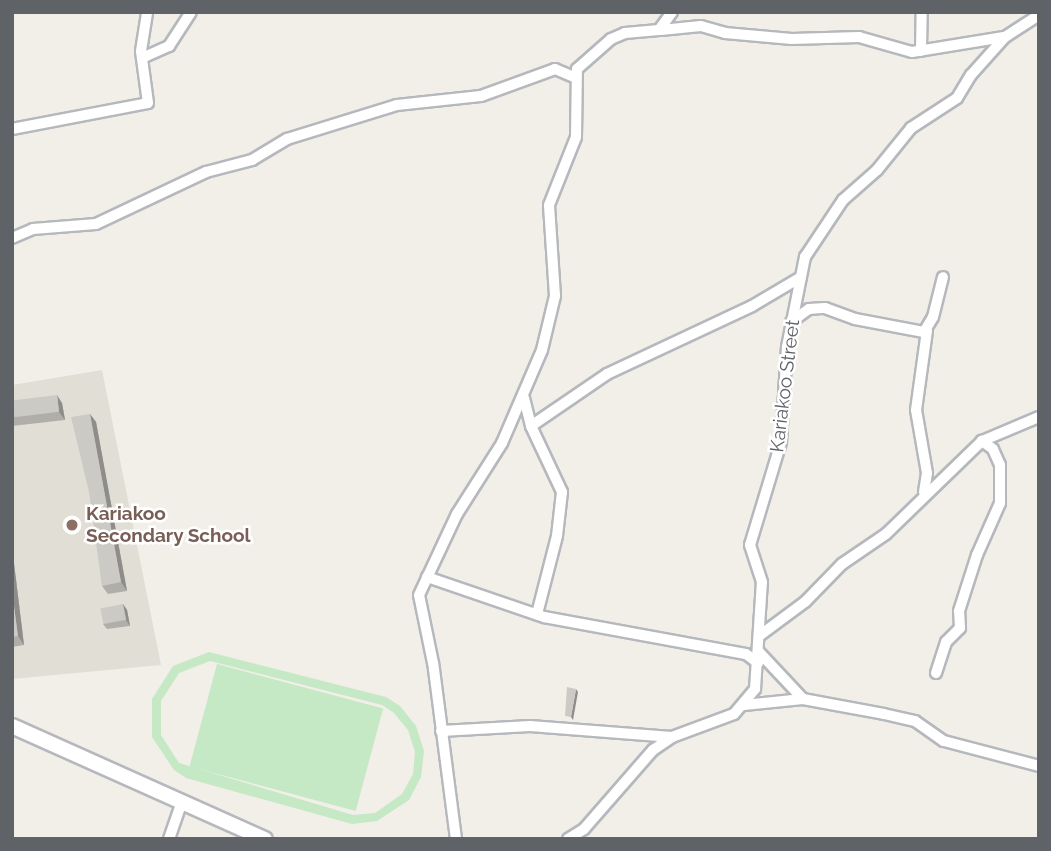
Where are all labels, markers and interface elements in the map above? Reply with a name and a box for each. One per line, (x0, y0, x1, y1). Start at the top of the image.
street label: Kariakoo Street (766, 318, 804, 454)
place label: Kariakoo Secondary School (86, 503, 251, 547)
marker: Kariakoo Secondary School (64, 517, 80, 533)

